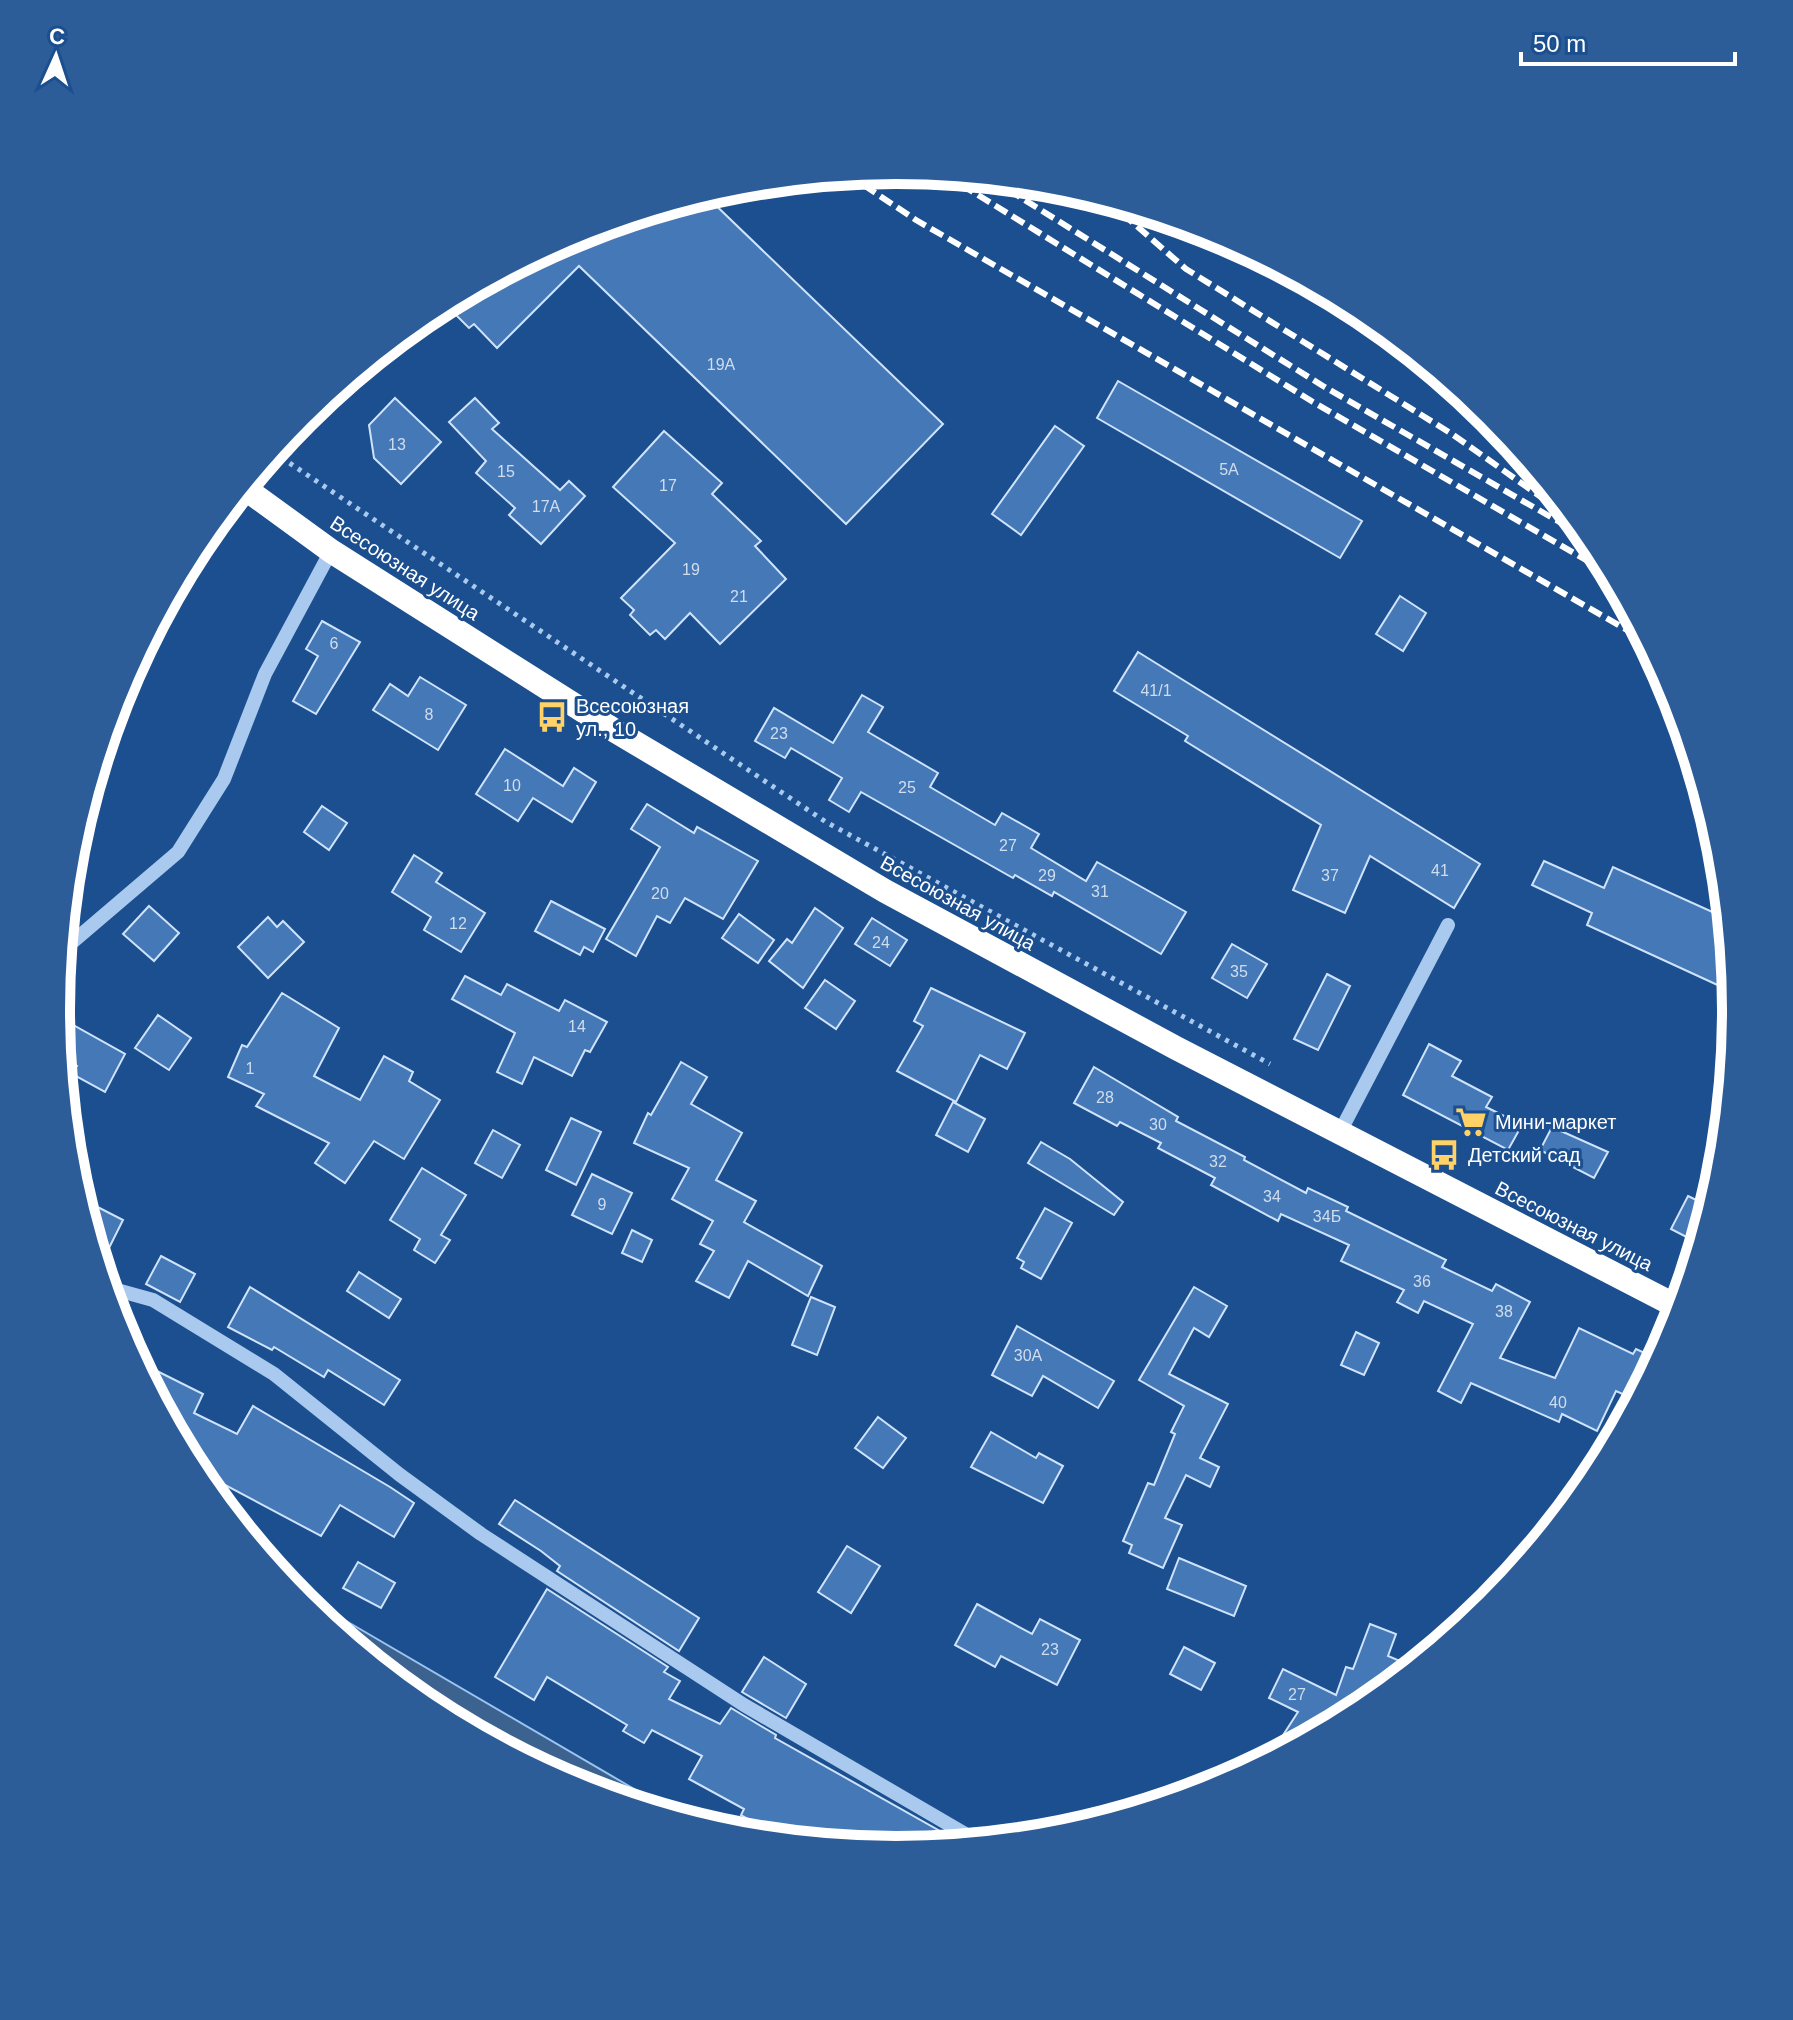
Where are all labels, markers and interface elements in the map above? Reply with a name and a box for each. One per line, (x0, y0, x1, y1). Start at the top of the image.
north arrow (16, 16, 96, 96)
scale bar (1521, 16, 1735, 66)
text: С (48, 24, 66, 49)
text: 50 m (1533, 30, 1586, 57)
house number: 19А (707, 356, 736, 373)
house number: 13 (388, 436, 406, 453)
house number: 5А (1219, 461, 1239, 478)
house number: 15 (497, 463, 515, 480)
house number: 17 (659, 477, 677, 494)
house number: 17А (532, 498, 561, 515)
street label: Всесоюзная улица (326, 512, 484, 625)
house number: 19 (682, 561, 700, 578)
house number: 21 (730, 588, 748, 605)
house number: 6 (330, 635, 339, 652)
house number: 41/1 (1140, 682, 1172, 699)
place label: Всесоюзная ул., 10 (576, 695, 689, 740)
bus stop icon: Всесоюзная ул., 10 (535, 700, 569, 734)
house number: 8 (425, 706, 434, 723)
house number: 23 (770, 725, 788, 742)
house number: 10 (503, 777, 521, 794)
house number: 25 (898, 779, 916, 796)
house number: 27 (999, 837, 1017, 854)
street label: Всесоюзная улица (877, 851, 1040, 955)
house number: 41 (1431, 862, 1449, 879)
house number: 29 (1038, 867, 1056, 884)
house number: 37 (1321, 867, 1339, 884)
house number: 31 (1091, 883, 1109, 900)
house number: 20 (651, 885, 669, 902)
house number: 12 (449, 915, 467, 932)
house number: 24 (872, 934, 890, 951)
house number: 35 (1230, 963, 1248, 980)
house number: 14 (568, 1018, 586, 1035)
house number: 1 (246, 1060, 255, 1077)
house number: 28 (1096, 1089, 1114, 1106)
supermarket icon: Мини-маркет (1454, 1105, 1488, 1139)
place label: Мини-маркет (1495, 1111, 1616, 1133)
house number: 30 (1149, 1116, 1167, 1133)
bus stop icon: Детский сад (1427, 1138, 1461, 1172)
place label: Детский сад (1468, 1144, 1581, 1166)
house number: 32 (1209, 1153, 1227, 1170)
street label: Всесоюзная улица (1492, 1177, 1657, 1276)
house number: 34 (1263, 1188, 1281, 1205)
house number: 9 (598, 1196, 607, 1213)
house number: 34Б (1313, 1208, 1341, 1225)
house number: 36 (1413, 1273, 1431, 1290)
house number: 38 (1495, 1303, 1513, 1320)
house number: 30А (1014, 1347, 1043, 1364)
house number: 40 (1549, 1394, 1567, 1411)
house number: 23 (1041, 1641, 1059, 1658)
house number: 27 (1288, 1686, 1306, 1703)

